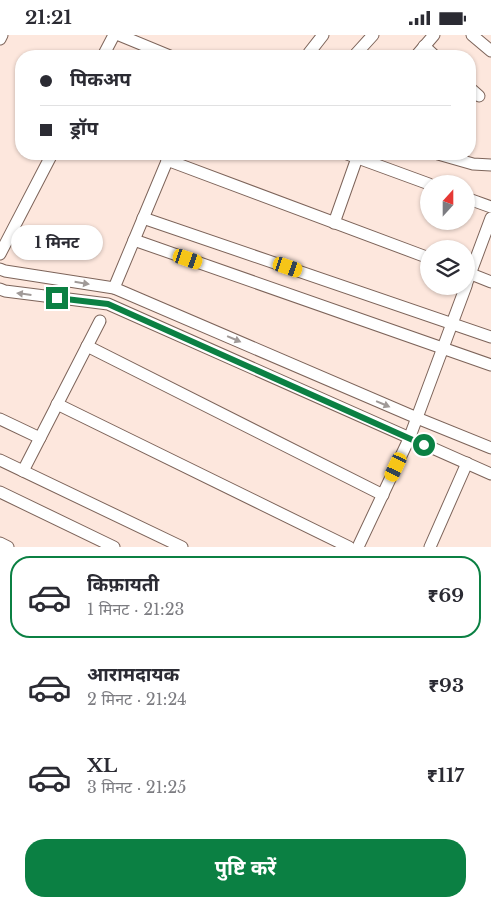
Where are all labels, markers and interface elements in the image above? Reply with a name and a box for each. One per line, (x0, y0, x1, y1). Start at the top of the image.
text: 21:21 (25, 6, 72, 29)
text: पिकअप (70, 68, 131, 91)
text: ड्रॉप (70, 117, 98, 140)
north arrow (420, 175, 475, 230)
map controls (420, 175, 475, 295)
callout: 1 मिनट (11, 225, 103, 261)
text: 1 मिनट (35, 232, 79, 252)
button: layers (420, 240, 475, 295)
car (171, 247, 204, 271)
car (271, 255, 304, 279)
one-way arrow (75, 279, 91, 287)
route end (46, 287, 68, 309)
one-way arrow (16, 290, 32, 298)
one-way arrow (227, 336, 241, 344)
one-way arrow (376, 400, 390, 408)
route start (413, 434, 435, 456)
car (382, 450, 409, 484)
text: किफ़ायती (87, 573, 159, 596)
icon: car (27, 575, 72, 620)
text: ₹69 (428, 584, 464, 607)
text: 1 मिनट · 21:23 (87, 599, 184, 619)
text: आरामदायक (87, 663, 179, 686)
icon: car (27, 665, 72, 710)
text: ₹93 (428, 674, 464, 697)
text: 2 मिनट · 21:24 (87, 689, 187, 709)
text: XL (87, 754, 117, 777)
icon: car (27, 755, 72, 800)
text: ₹117 (427, 764, 464, 787)
text: 3 मिनट · 21:25 (87, 777, 186, 797)
button: पुष्टि करें (25, 839, 466, 897)

